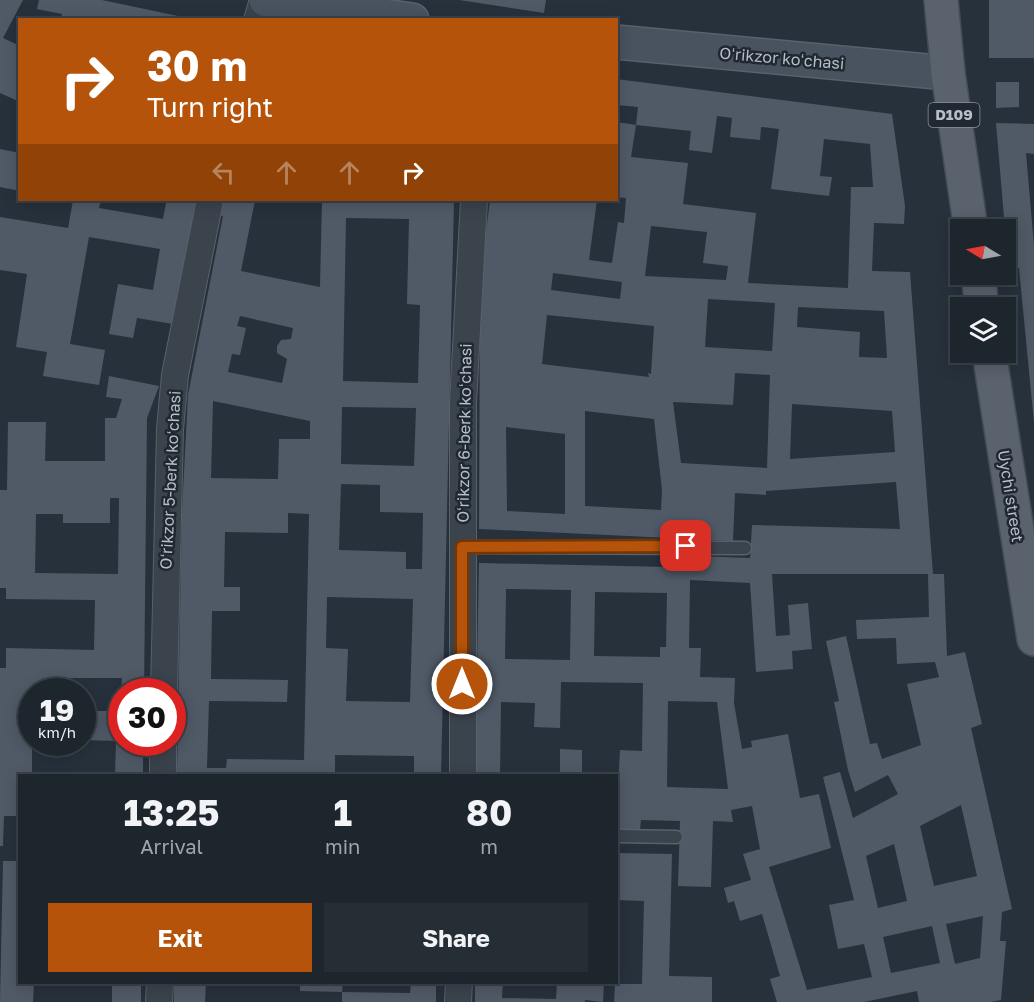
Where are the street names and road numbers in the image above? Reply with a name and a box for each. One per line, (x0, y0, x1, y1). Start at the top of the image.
street label: Oʻrikzor koʻchasi (719, 43, 845, 73)
road number: D109 (928, 103, 980, 127)
street label: Oʻrikzor 6-berk koʻchasi (452, 343, 476, 523)
street label: Oʻrikzor 5-berk koʻchasi (155, 390, 185, 570)
street label: Uychi street (994, 448, 1028, 544)

